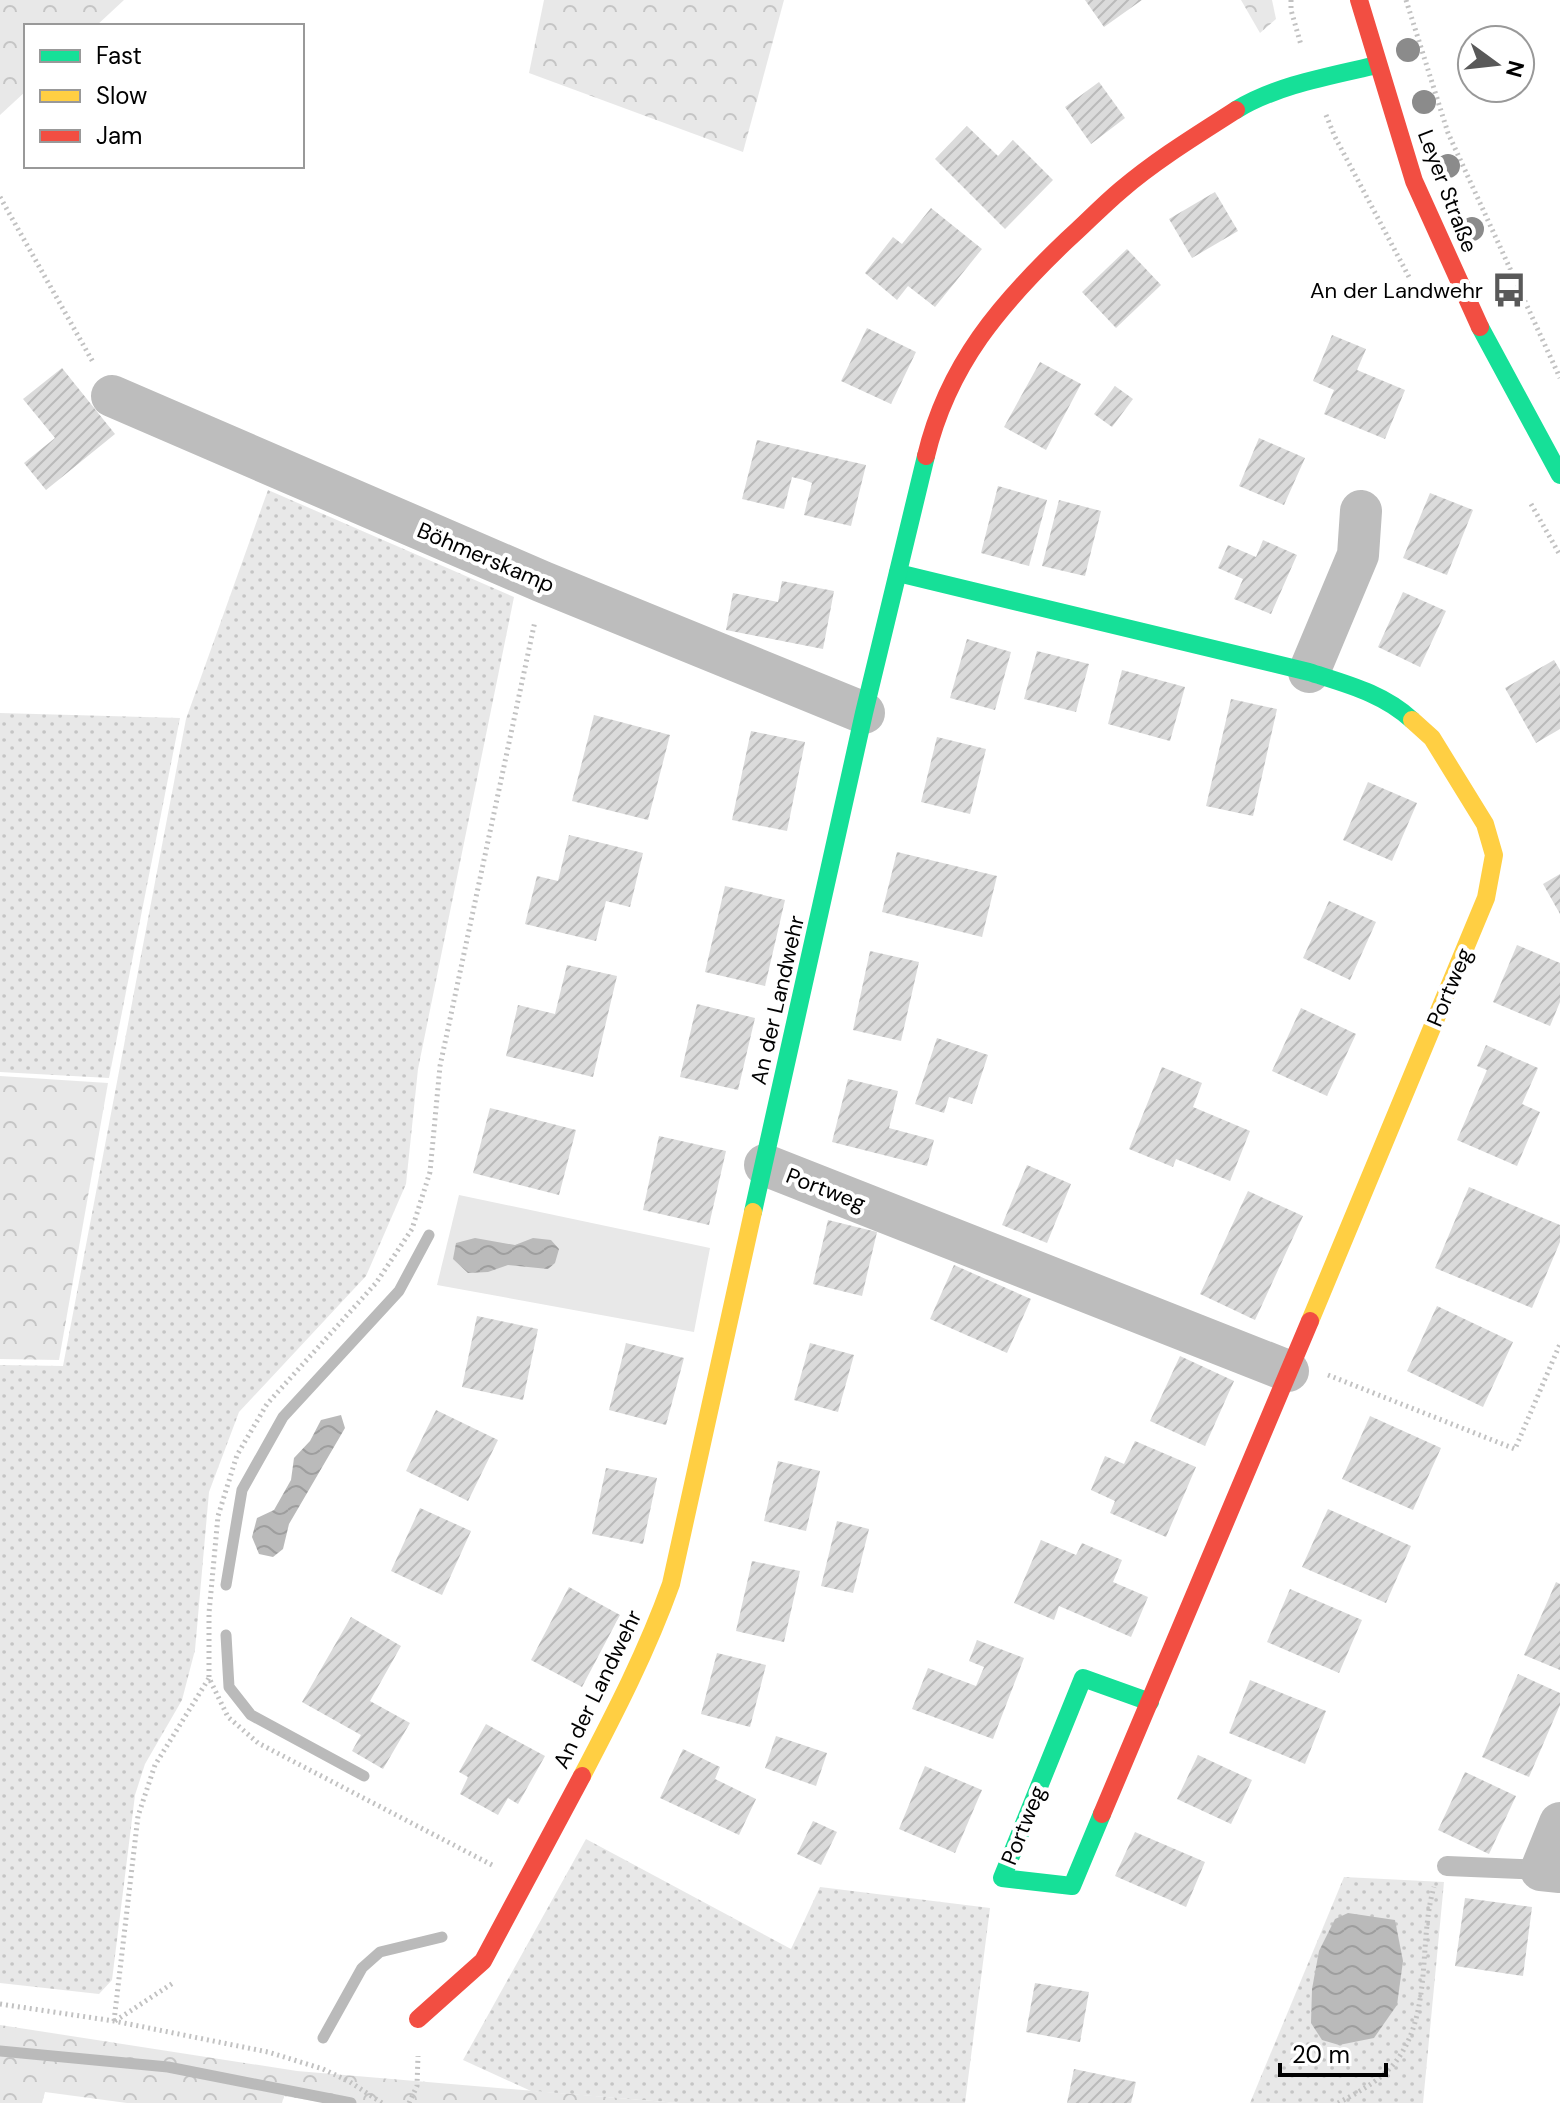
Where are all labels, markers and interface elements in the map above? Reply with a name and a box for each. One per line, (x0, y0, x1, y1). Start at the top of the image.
legend (24, 24, 304, 168)
north arrow (1456, 24, 1536, 104)
text: Fast (96, 40, 142, 71)
text: N (1499, 58, 1531, 81)
text: Slow (96, 80, 147, 111)
text: Jam (96, 120, 142, 151)
street label: Leyer Straße (1411, 126, 1484, 257)
bus stop icon: An der Landwehr (1490, 271, 1528, 309)
place label: An der Landwehr (1310, 276, 1483, 305)
street label: Böhmerskamp (413, 515, 559, 599)
street label: An der Landwehr (744, 913, 811, 1088)
street label: Portweg (1420, 943, 1479, 1031)
street label: Portweg (782, 1161, 870, 1218)
street label: An der Landwehr (546, 1605, 648, 1773)
street label: Portweg (994, 1781, 1052, 1869)
scale bar (1280, 2027, 1386, 2077)
text: 20 m (1292, 2039, 1350, 2070)

